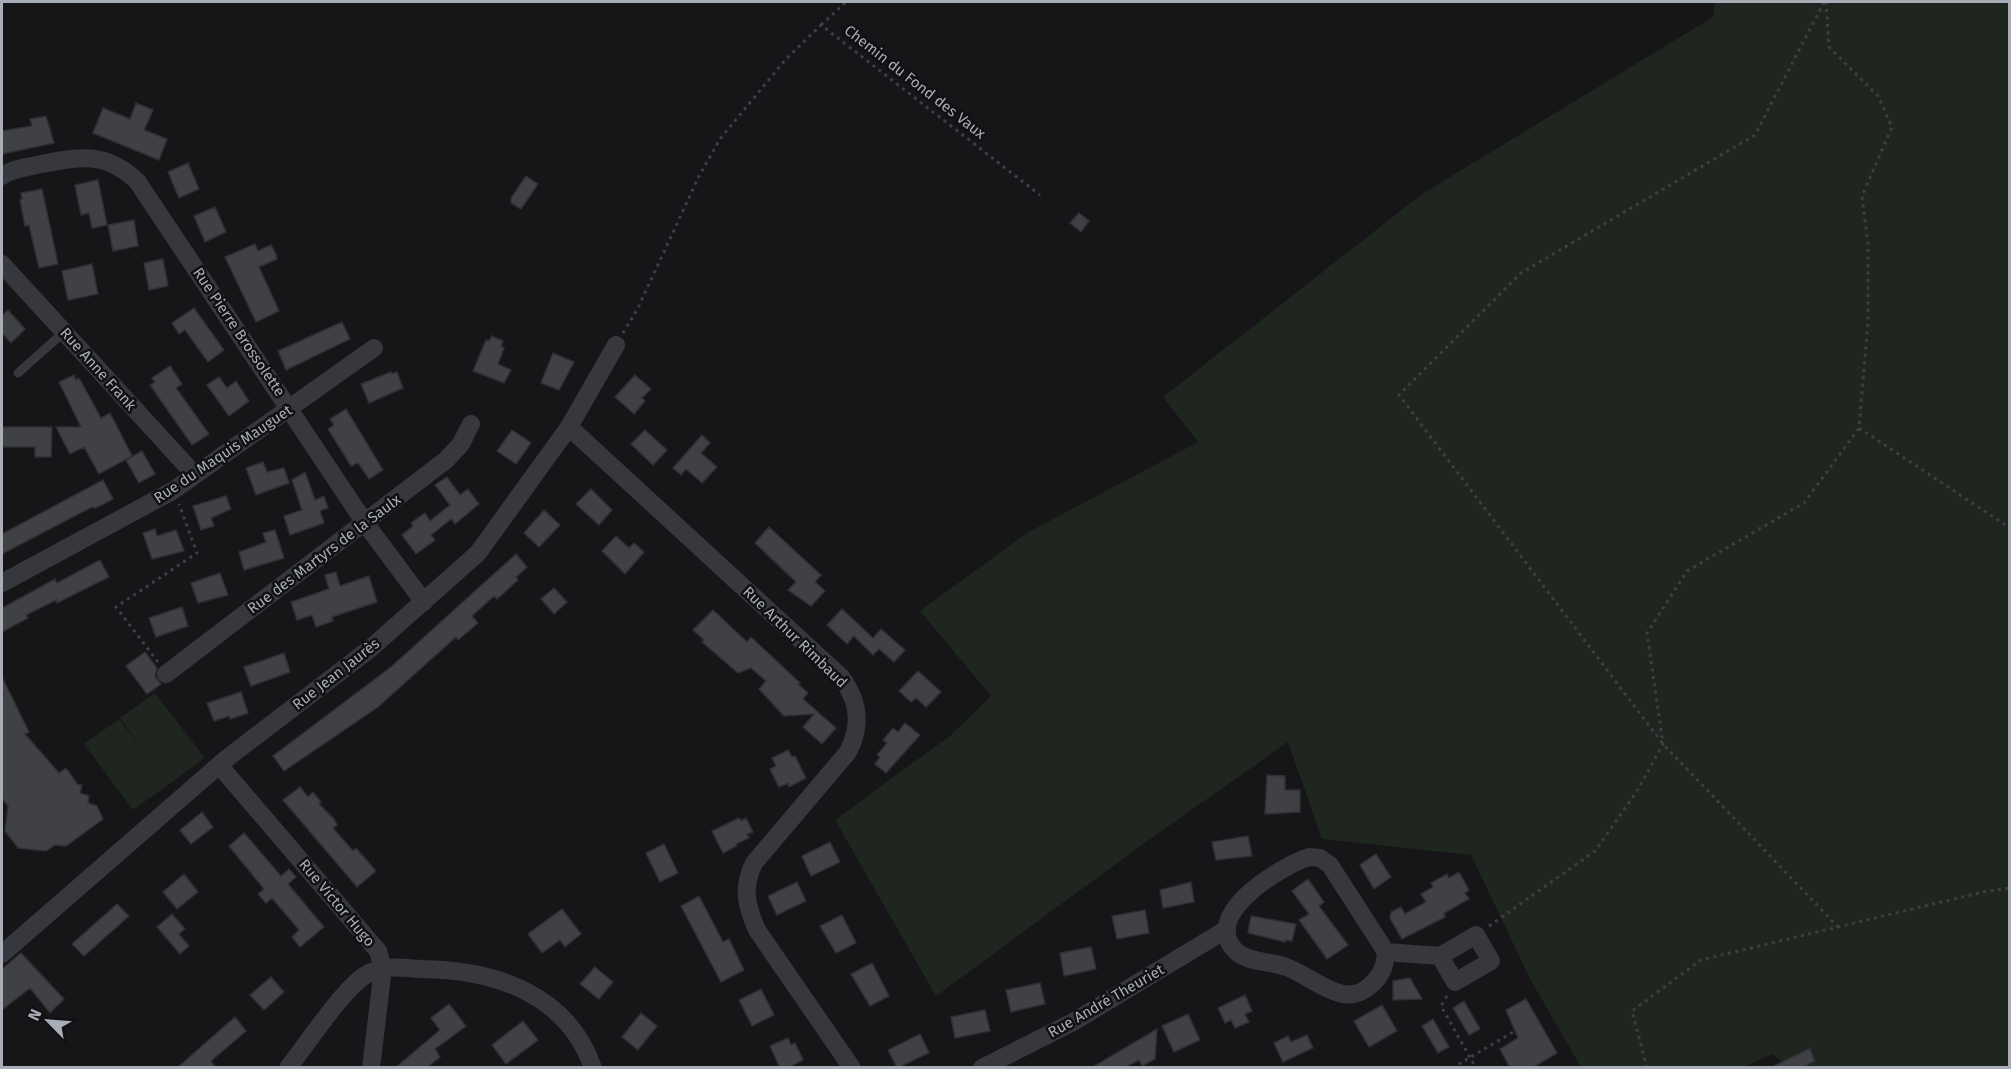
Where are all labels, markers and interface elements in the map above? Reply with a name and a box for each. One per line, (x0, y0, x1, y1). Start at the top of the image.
street label: Chemin du Fond des Vaux (841, 21, 990, 143)
street label: Rue Pierre Brossolette (189, 264, 289, 400)
street label: Rue Anne Frank (56, 324, 140, 414)
street label: Rue du Maquis Mauguet (150, 401, 296, 507)
street label: Rue des Martyrs de la Saulx (244, 490, 405, 618)
street label: Rue Arthur Rimbaud (739, 583, 851, 691)
street label: Rue Jean Jaurès (289, 634, 383, 714)
street label: Rue Victor Hugo (295, 856, 379, 950)
street label: Rue André Theuriet (1045, 960, 1168, 1042)
north arrow (18, 991, 78, 1051)
text: N (24, 1006, 46, 1024)

